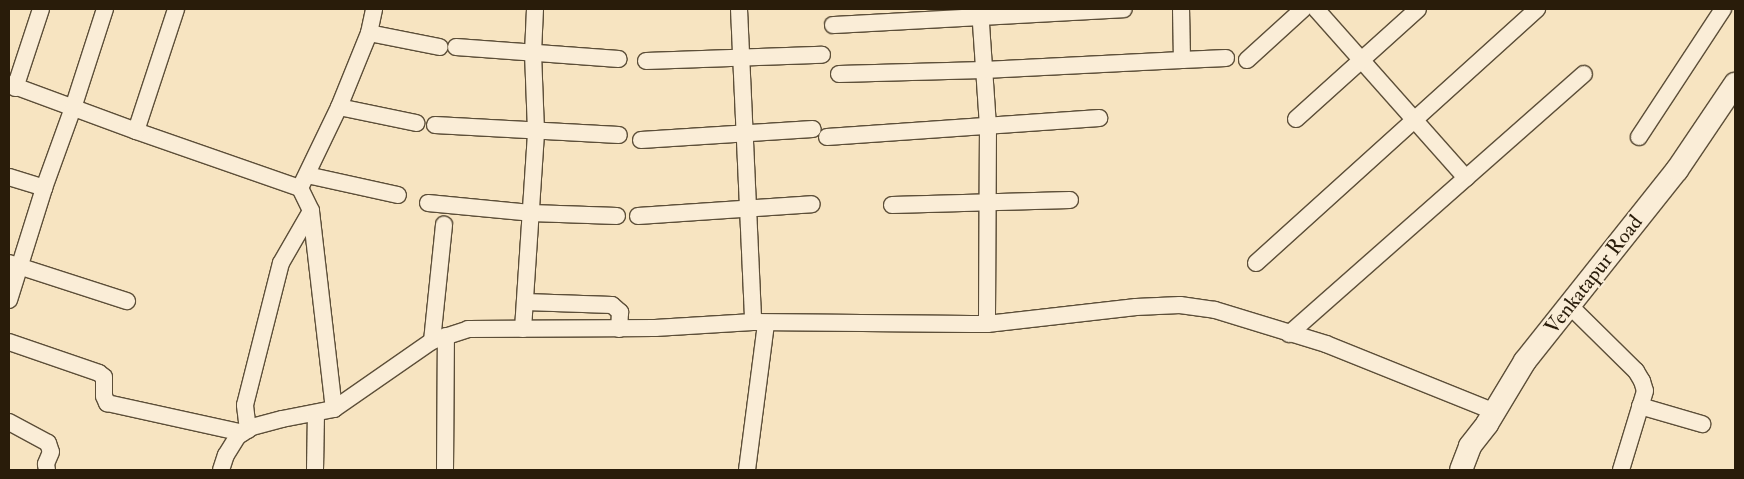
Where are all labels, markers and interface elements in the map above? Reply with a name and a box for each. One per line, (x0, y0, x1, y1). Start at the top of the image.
street label: Venkatapur Road (1540, 210, 1648, 340)

